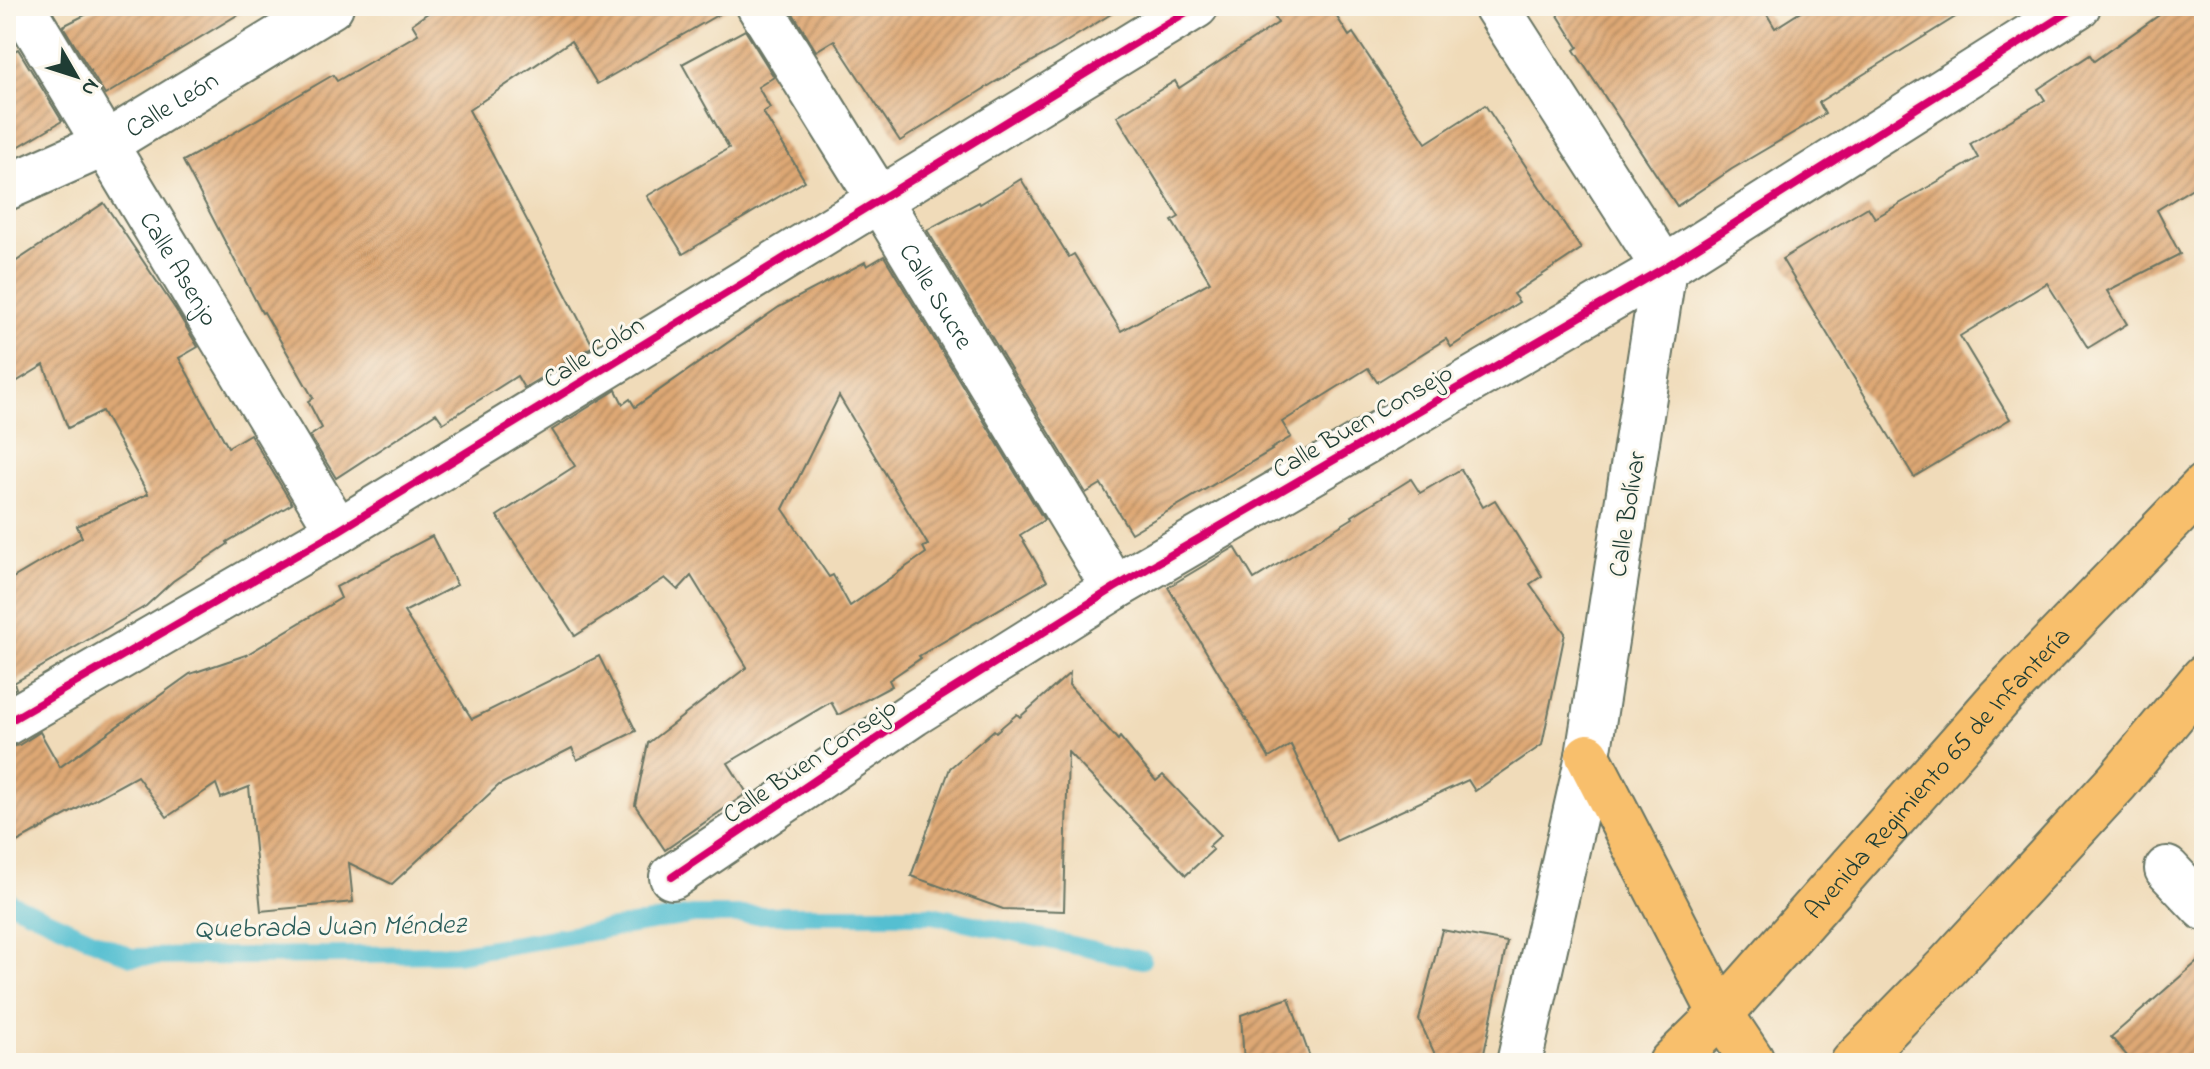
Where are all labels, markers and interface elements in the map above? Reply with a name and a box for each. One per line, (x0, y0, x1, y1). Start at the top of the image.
north arrow (36, 36, 116, 116)
street label: Calle León (119, 63, 227, 149)
text: N (72, 71, 106, 103)
street label: Calle Asenjo (128, 205, 226, 334)
street label: Calle Sucre (888, 237, 982, 358)
street label: Calle Colón (537, 308, 653, 400)
street label: Calle Buen Consejo (1266, 355, 1461, 490)
street label: Calle Bolívar (1600, 448, 1658, 580)
street label: Avenida Regimiento 65 de Infantería (1797, 619, 2081, 929)
street label: Calle Buen Consejo (716, 690, 905, 835)
water label: Quebrada Juan Méndez (194, 906, 469, 951)

